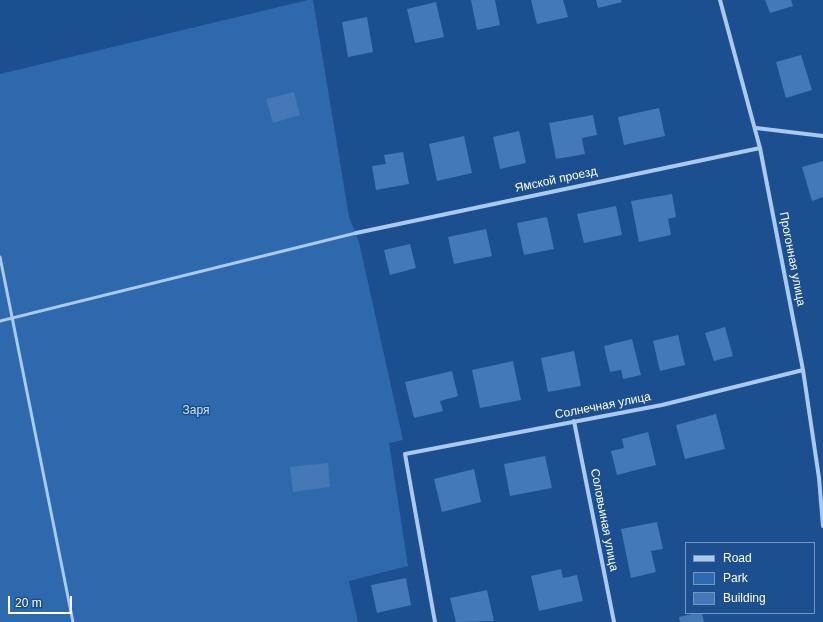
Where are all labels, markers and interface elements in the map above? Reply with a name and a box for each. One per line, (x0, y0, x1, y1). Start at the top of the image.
street label: Ямской проезд (514, 164, 598, 196)
street label: Прогонная улица (776, 211, 808, 307)
street label: Солнечная улица (554, 390, 652, 422)
park label: Заря (183, 404, 209, 418)
street label: Соловьиная улица (587, 467, 621, 573)
legend (685, 542, 815, 614)
text: Road (723, 551, 752, 565)
text: Park (723, 571, 748, 585)
scale bar (10, 588, 74, 614)
text: Building (723, 591, 766, 605)
text: 20 m (15, 596, 42, 610)

